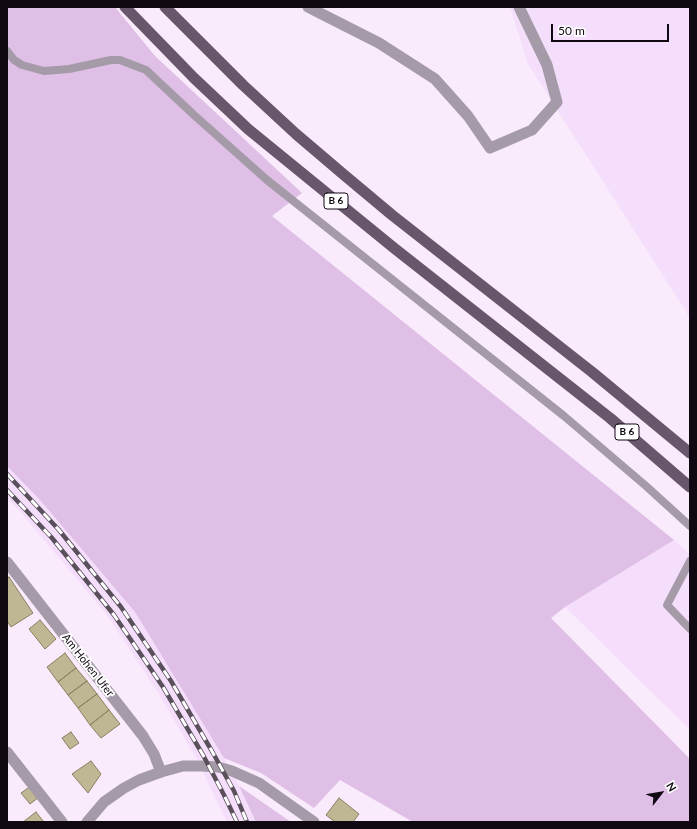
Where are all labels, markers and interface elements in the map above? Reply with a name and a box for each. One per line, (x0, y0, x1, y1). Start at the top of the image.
scale bar (553, 16, 671, 42)
text: 50 m (558, 23, 585, 38)
road number: B 6 (324, 193, 348, 209)
road number: B 6 (615, 424, 639, 440)
street label: Am Hohen Ufer (59, 631, 117, 699)
north arrow (641, 773, 681, 813)
text: N (664, 780, 679, 794)

